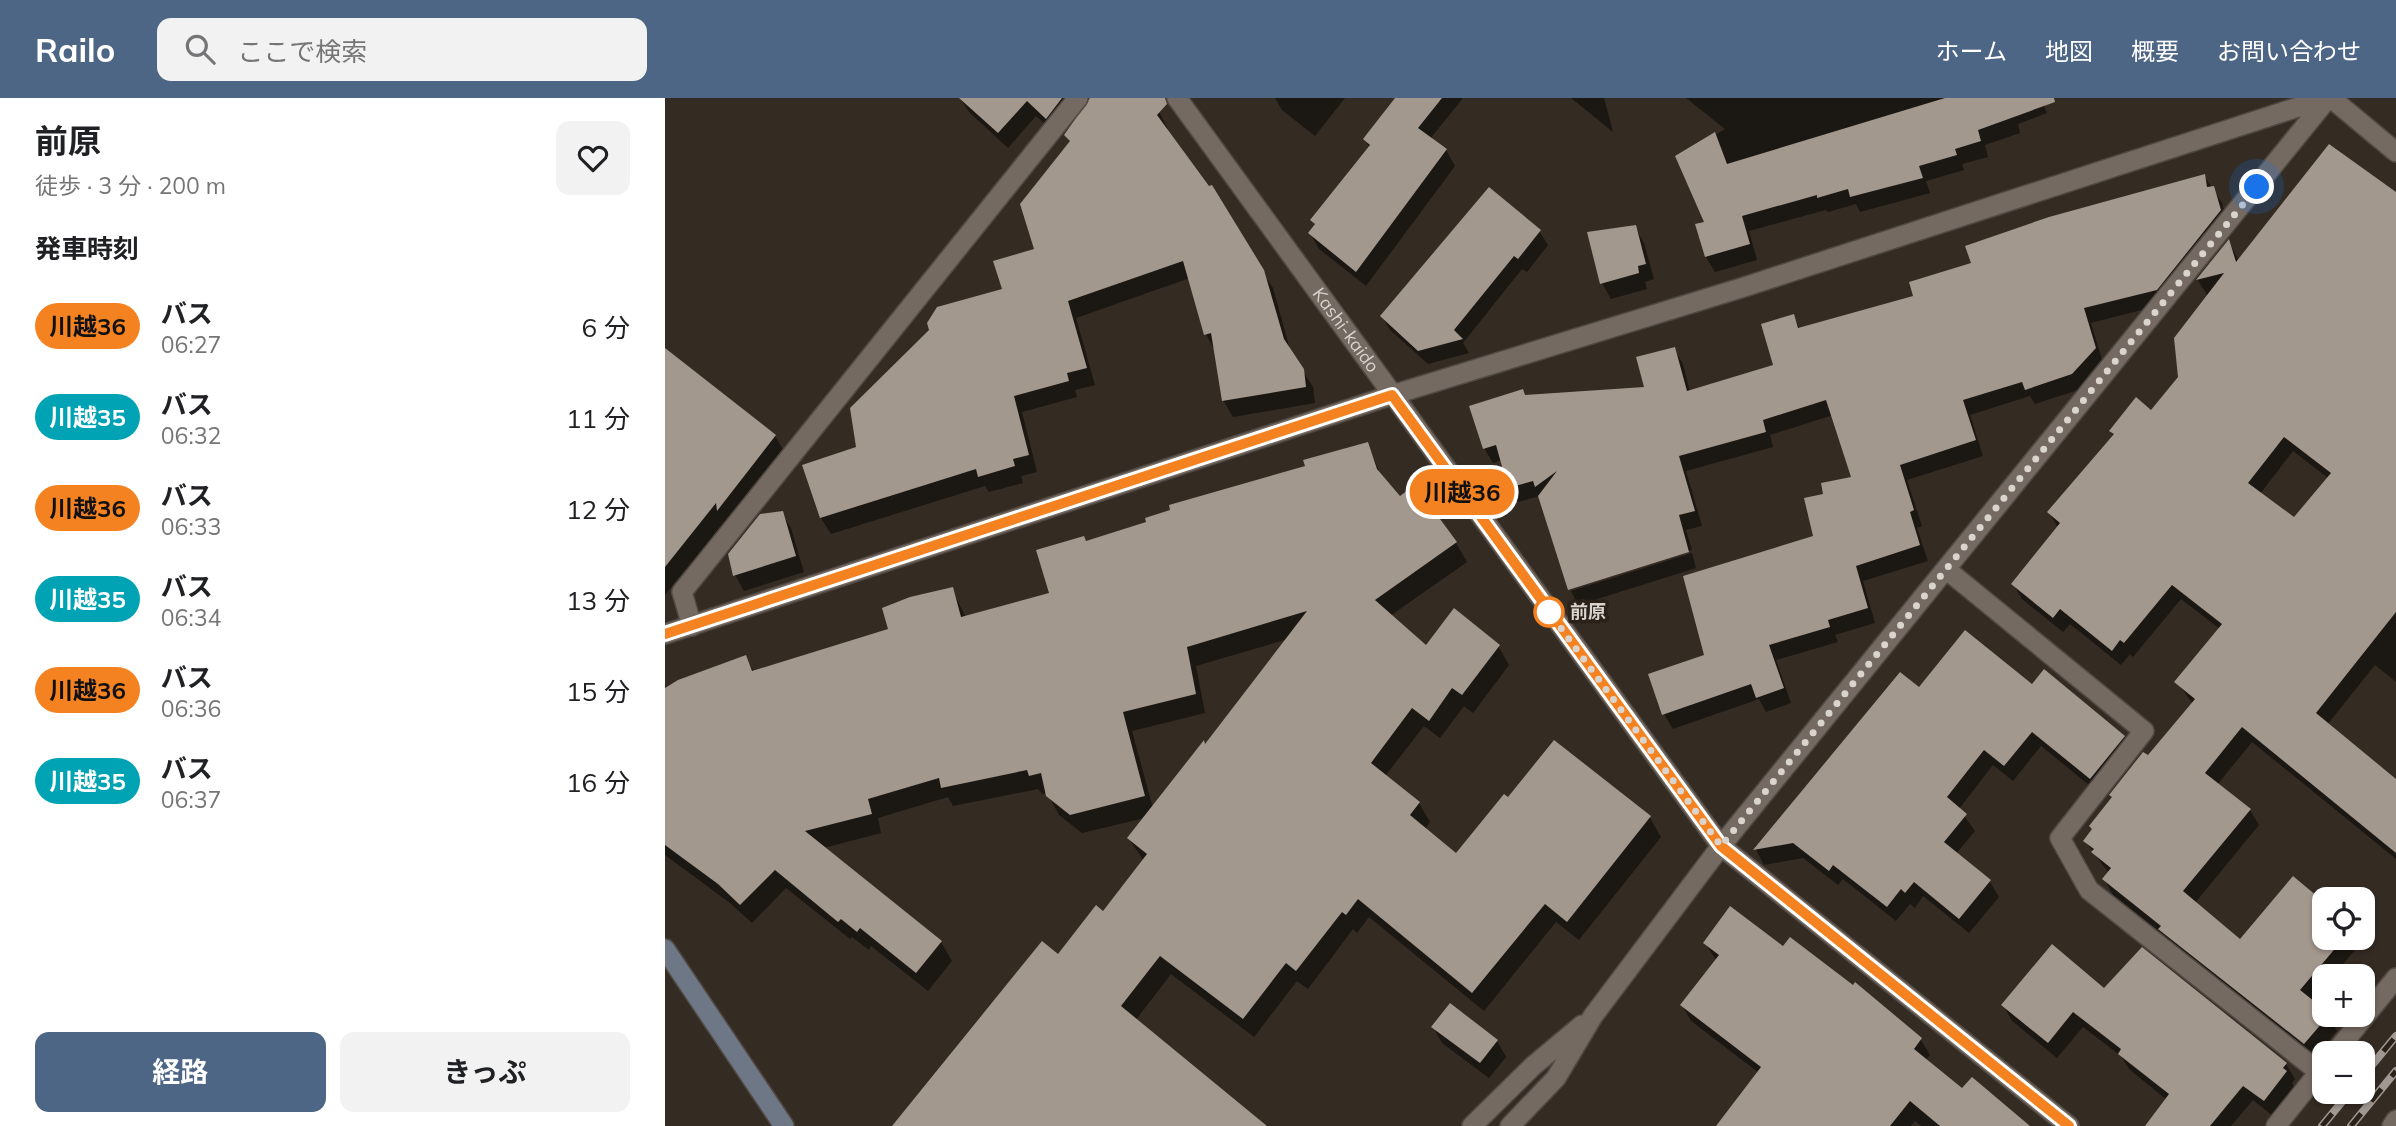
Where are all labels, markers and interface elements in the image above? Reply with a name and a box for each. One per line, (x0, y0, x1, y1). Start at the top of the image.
search box (157, 18, 647, 81)
text: Railo (35, 29, 115, 70)
icon: search (181, 30, 219, 68)
text: ここで検索 (237, 35, 367, 68)
text: ホーム (1936, 36, 2007, 66)
text: 地図 (2045, 36, 2093, 66)
text: 概要 (2131, 36, 2179, 66)
text: お問い合わせ (2217, 36, 2361, 66)
text: 前原 (35, 120, 101, 161)
button: heart (556, 121, 630, 195)
your location (2239, 169, 2274, 204)
text: 徒歩 · 3 分 · 200 m (35, 171, 226, 200)
text: 発車時刻 (35, 232, 139, 265)
street label: Kashi-kaido (1308, 283, 1385, 377)
text: バス (161, 297, 213, 330)
text: 川越36 (49, 311, 126, 341)
text: 6 分 (582, 311, 630, 344)
text: 06:27 (161, 330, 221, 359)
text: バス (161, 388, 213, 421)
text: 川越35 (49, 402, 126, 432)
text: 11 分 (566, 402, 630, 435)
text: 06:32 (161, 421, 221, 450)
line badge: 川越36 (1413, 469, 1511, 515)
text: 川越36 (1424, 477, 1500, 507)
text: バス (161, 479, 213, 512)
text: 川越36 (49, 493, 126, 523)
text: 12 分 (566, 493, 630, 526)
text: 06:33 (161, 512, 221, 541)
text: バス (161, 570, 213, 603)
text: 川越35 (49, 584, 126, 614)
text: 13 分 (566, 584, 630, 617)
marker: 前原 (1534, 597, 1564, 627)
place label: 前原 (1570, 600, 1606, 623)
text: 06:34 (161, 603, 221, 632)
text: バス (161, 661, 213, 694)
text: 川越36 (49, 675, 126, 705)
text: 15 分 (566, 675, 630, 708)
text: 06:36 (161, 694, 221, 723)
text: バス (161, 752, 213, 785)
text: 川越35 (49, 766, 126, 796)
text: 16 分 (566, 766, 630, 799)
text: 06:37 (161, 785, 221, 814)
map controls (2312, 887, 2375, 1104)
button: locate (2312, 887, 2375, 950)
button: + (2312, 964, 2375, 1027)
button: 経路 (35, 1032, 326, 1112)
button: きっぷ (340, 1032, 630, 1112)
button: − (2312, 1041, 2375, 1104)

